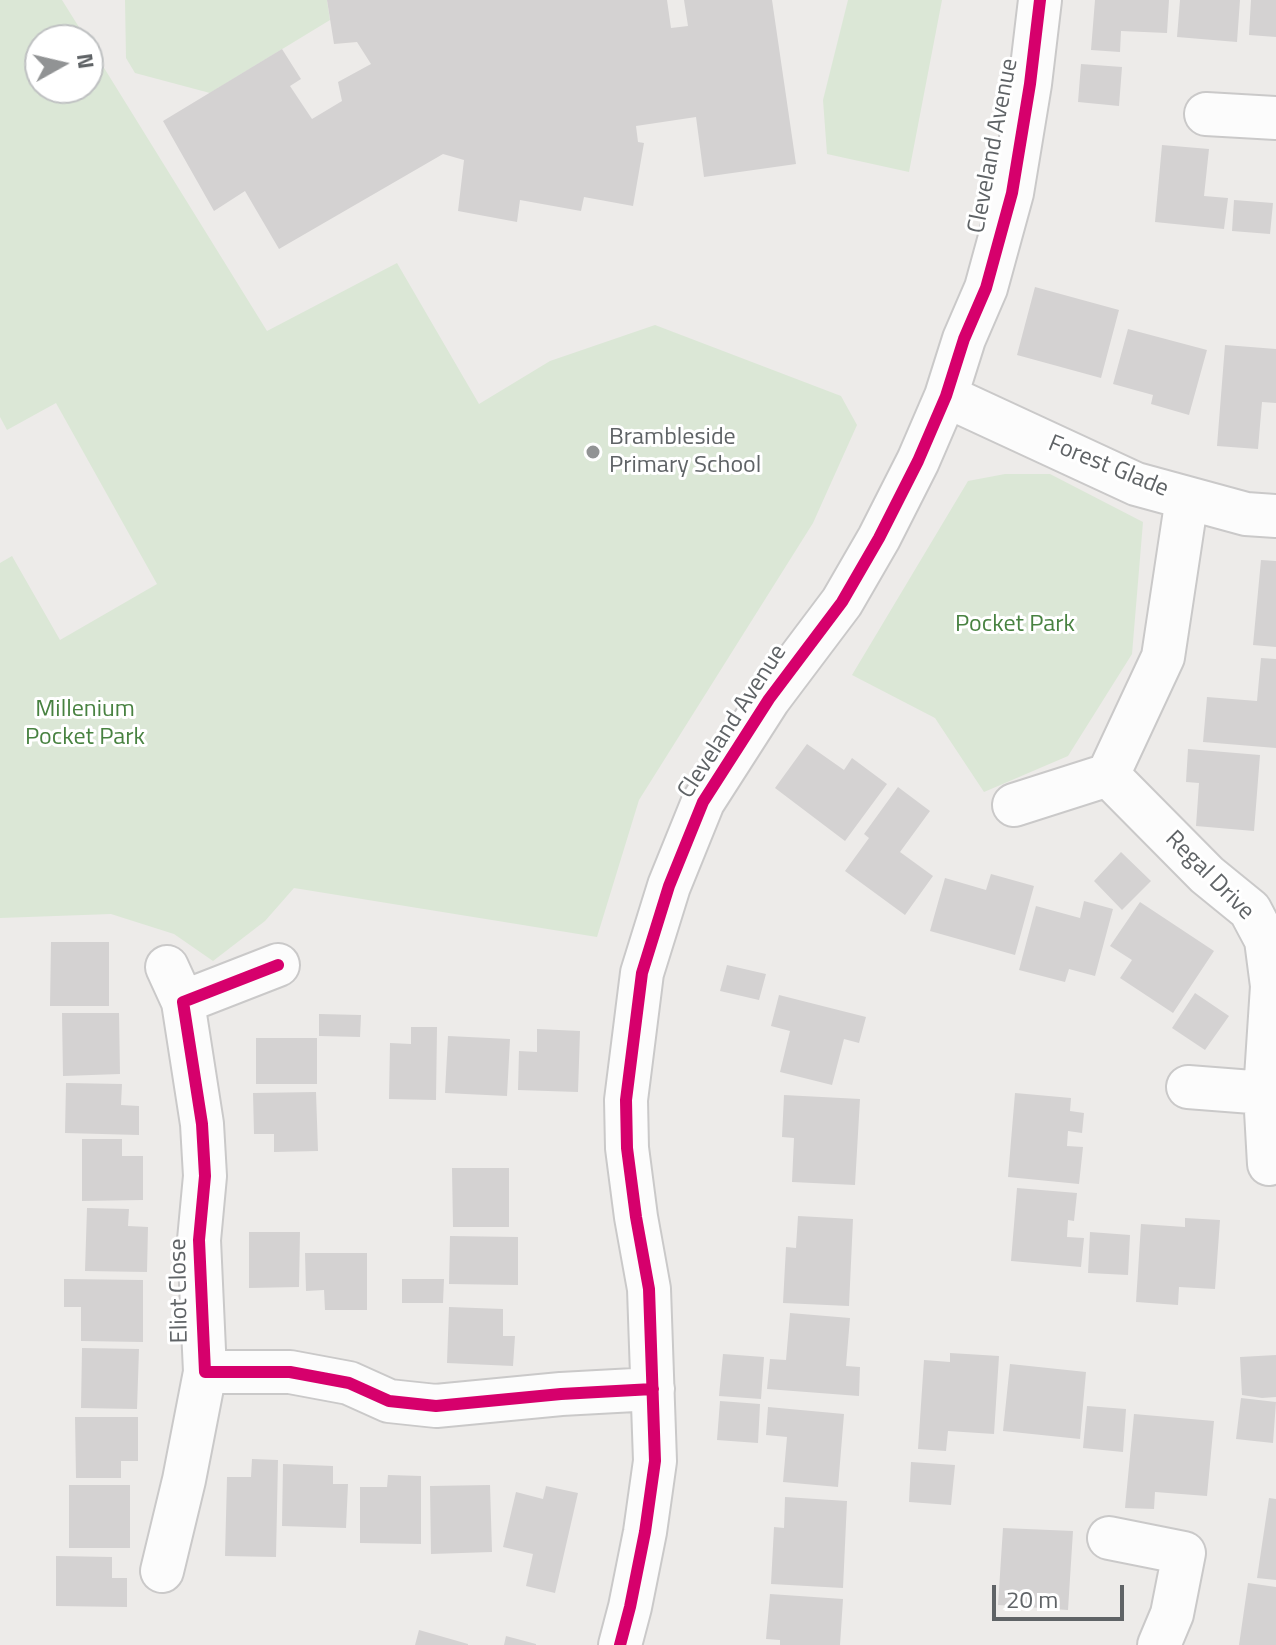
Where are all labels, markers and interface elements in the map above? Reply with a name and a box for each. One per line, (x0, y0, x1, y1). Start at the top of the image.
north arrow (24, 24, 104, 104)
text: N (68, 51, 104, 71)
street label: Cleveland Avenue (963, 56, 1025, 236)
place label: Brambleside Primary School (609, 424, 761, 480)
street label: Forest Glade (1044, 430, 1172, 504)
marker: Brambleside Primary School (584, 443, 602, 461)
park label: Pocket Park (955, 611, 1075, 639)
street label: Cleveland Avenue (673, 640, 793, 804)
park label: Millenium Pocket Park (25, 696, 145, 752)
street label: Regal Drive (1158, 825, 1260, 927)
street label: Eliot Close (165, 1238, 195, 1344)
scale bar (996, 1569, 1128, 1619)
text: 20 m (1006, 1581, 1058, 1617)

